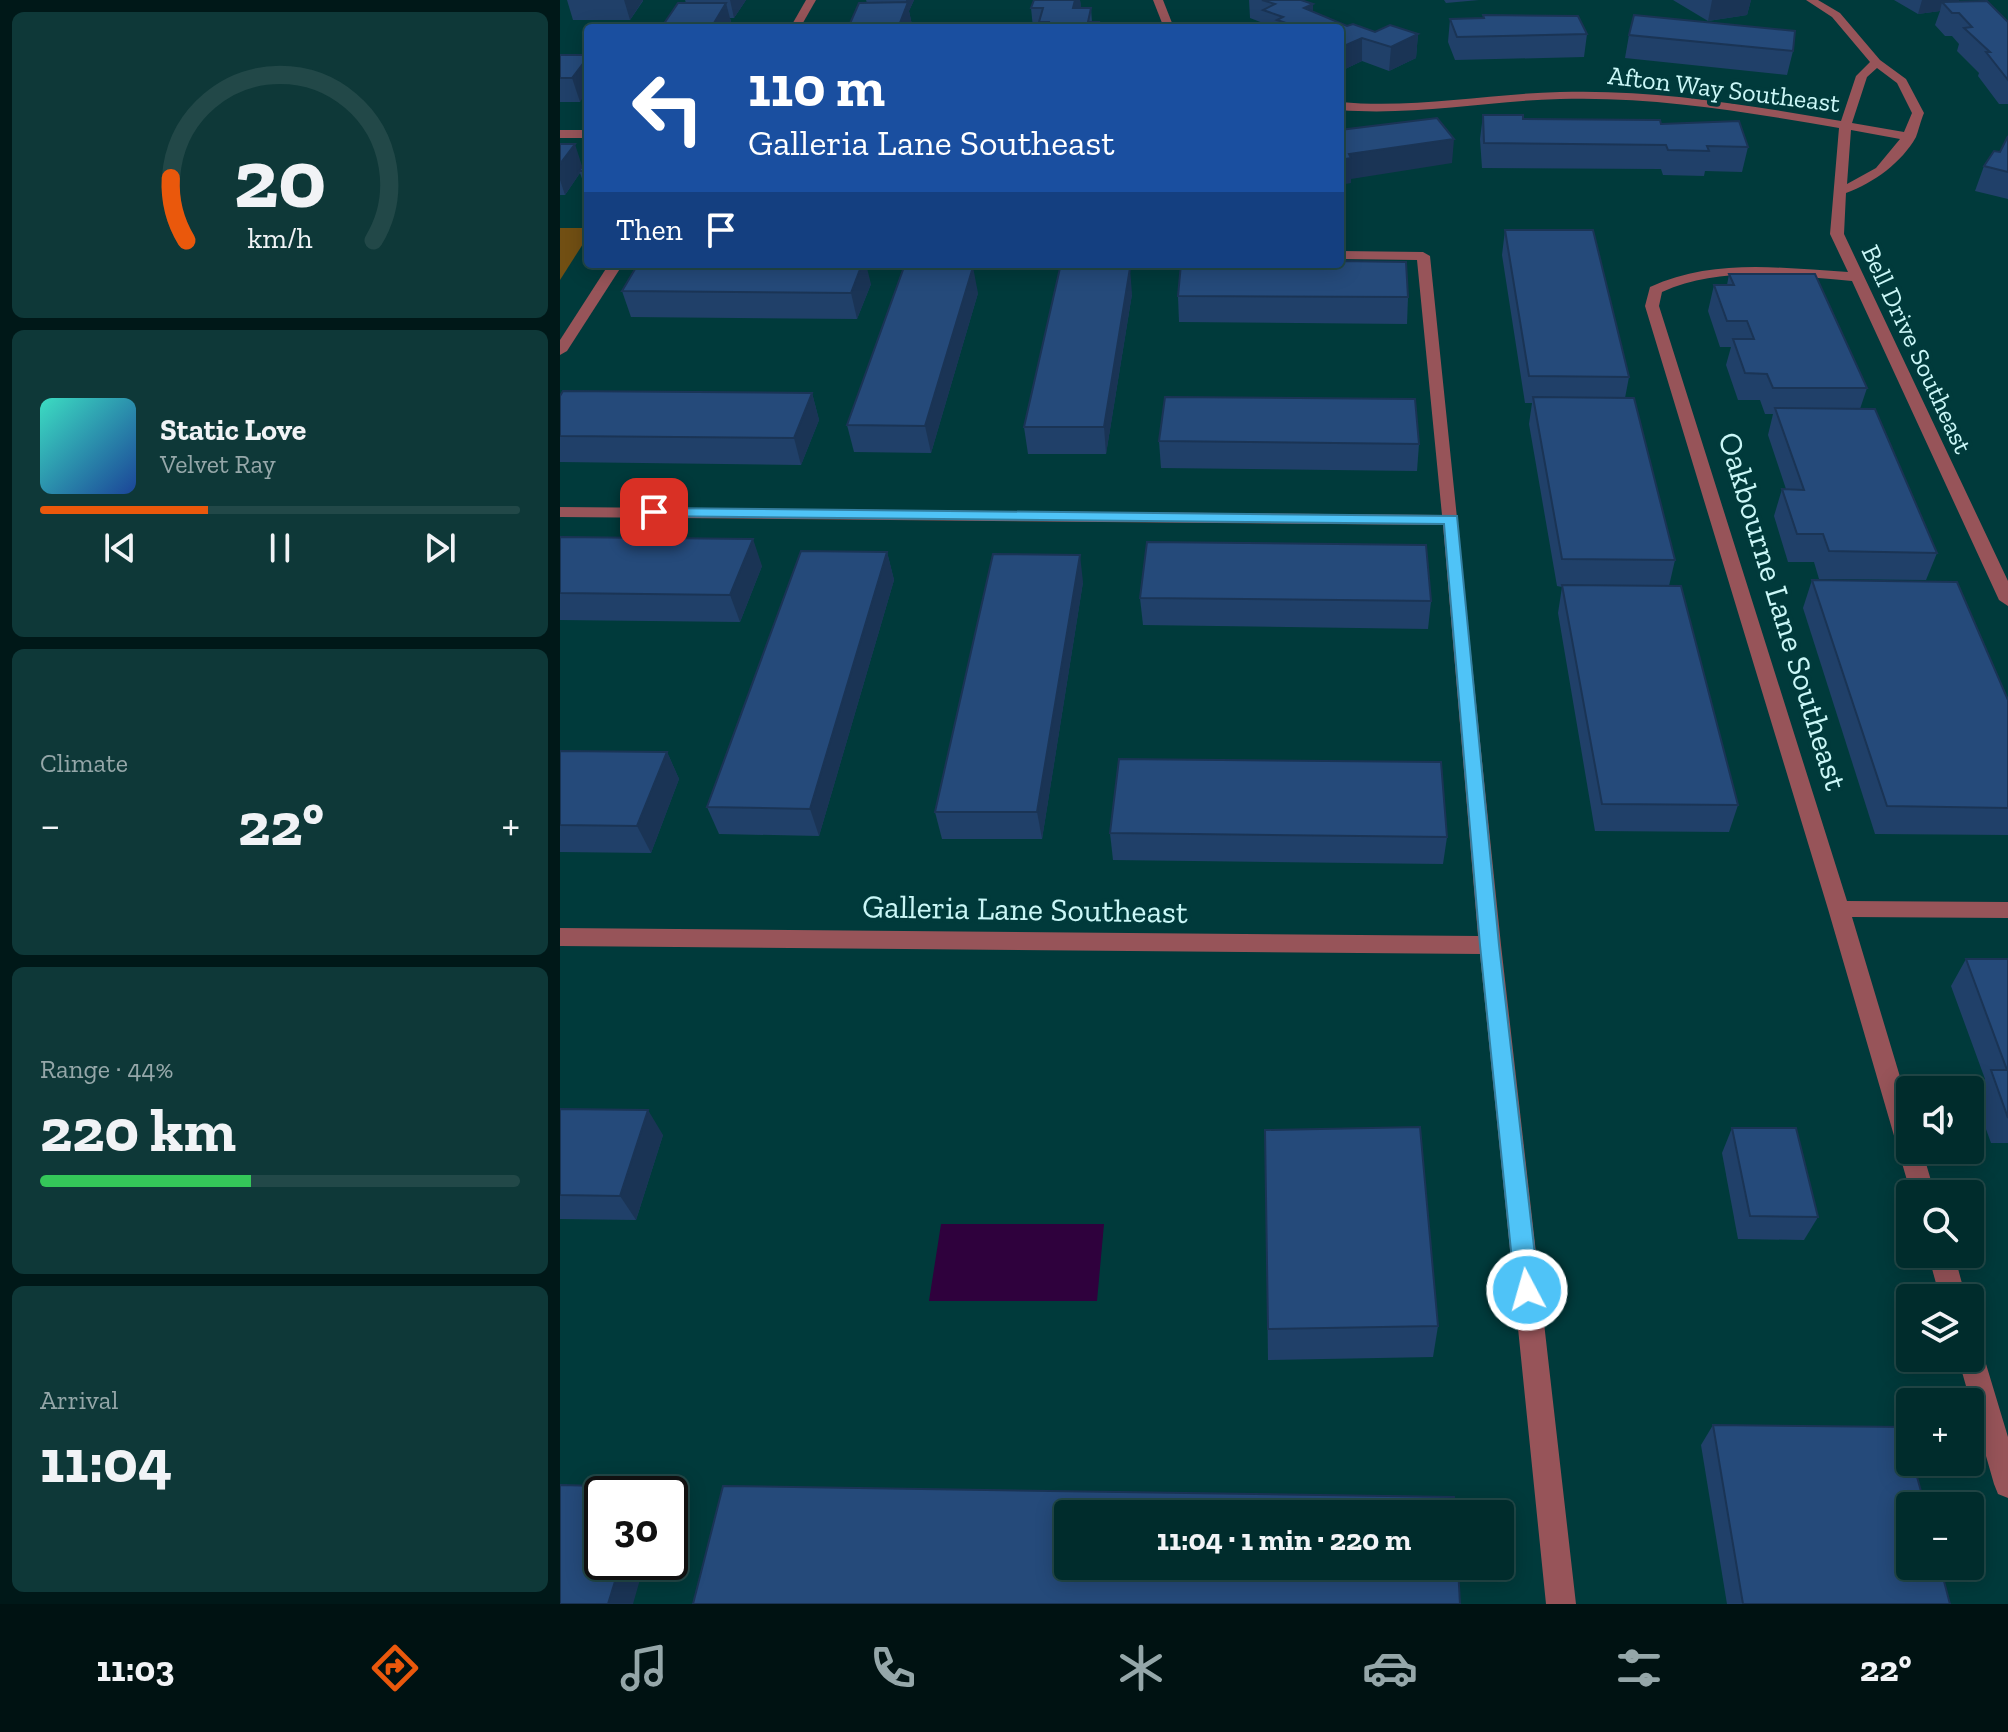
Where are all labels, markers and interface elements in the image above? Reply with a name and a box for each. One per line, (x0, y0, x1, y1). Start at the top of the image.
text: 110 m (748, 53, 885, 120)
icon: left (616, 56, 720, 160)
street label: Afton Way Southeast (1606, 59, 1842, 119)
text: Galleria Lane Southeast (748, 121, 1115, 164)
text: 20 (234, 128, 326, 228)
icon: arrive (699, 208, 743, 252)
text: Then (616, 212, 683, 248)
text: km/h (247, 221, 313, 255)
street label: Bell Drive Southeast (1855, 240, 1980, 459)
text: Static Love (160, 412, 306, 448)
street label: Oakbourne Lane Southeast (1710, 428, 1856, 795)
text: Velvet Ray (160, 448, 276, 480)
pin (620, 478, 688, 546)
icon: arrive (632, 490, 676, 534)
icon: previous (98, 526, 142, 570)
icon: pause (258, 526, 302, 570)
icon: next (418, 526, 462, 570)
text: Climate (40, 747, 128, 779)
text: 22° (238, 788, 324, 860)
text: − (40, 798, 61, 851)
text: + (501, 798, 520, 851)
street label: Galleria Lane Southeast (862, 887, 1188, 931)
text: Range · 44% (40, 1053, 173, 1085)
map controls (1896, 1076, 1984, 1580)
button: sound (1896, 1076, 1984, 1164)
text: 220 km (40, 1094, 236, 1166)
button: search (1896, 1180, 1984, 1268)
position arrow (1485, 1248, 1569, 1332)
button: layers (1896, 1284, 1984, 1372)
text: Arrival (40, 1384, 118, 1416)
button: + (1896, 1388, 1984, 1476)
text: 11:04 (40, 1425, 172, 1497)
speed limit sign: 30 (584, 1476, 688, 1580)
button: − (1896, 1492, 1984, 1580)
text: 11:04 · 1 min · 220 m (1157, 1522, 1411, 1558)
icon: directions (367, 1640, 423, 1696)
icon: music (616, 1640, 672, 1696)
icon: phone (865, 1640, 921, 1696)
icon: climate (1113, 1640, 1169, 1696)
icon: car (1362, 1640, 1418, 1696)
icon: filters (1611, 1640, 1667, 1696)
text: 11:03 (96, 1647, 174, 1690)
text: 22° (1860, 1647, 1912, 1690)

